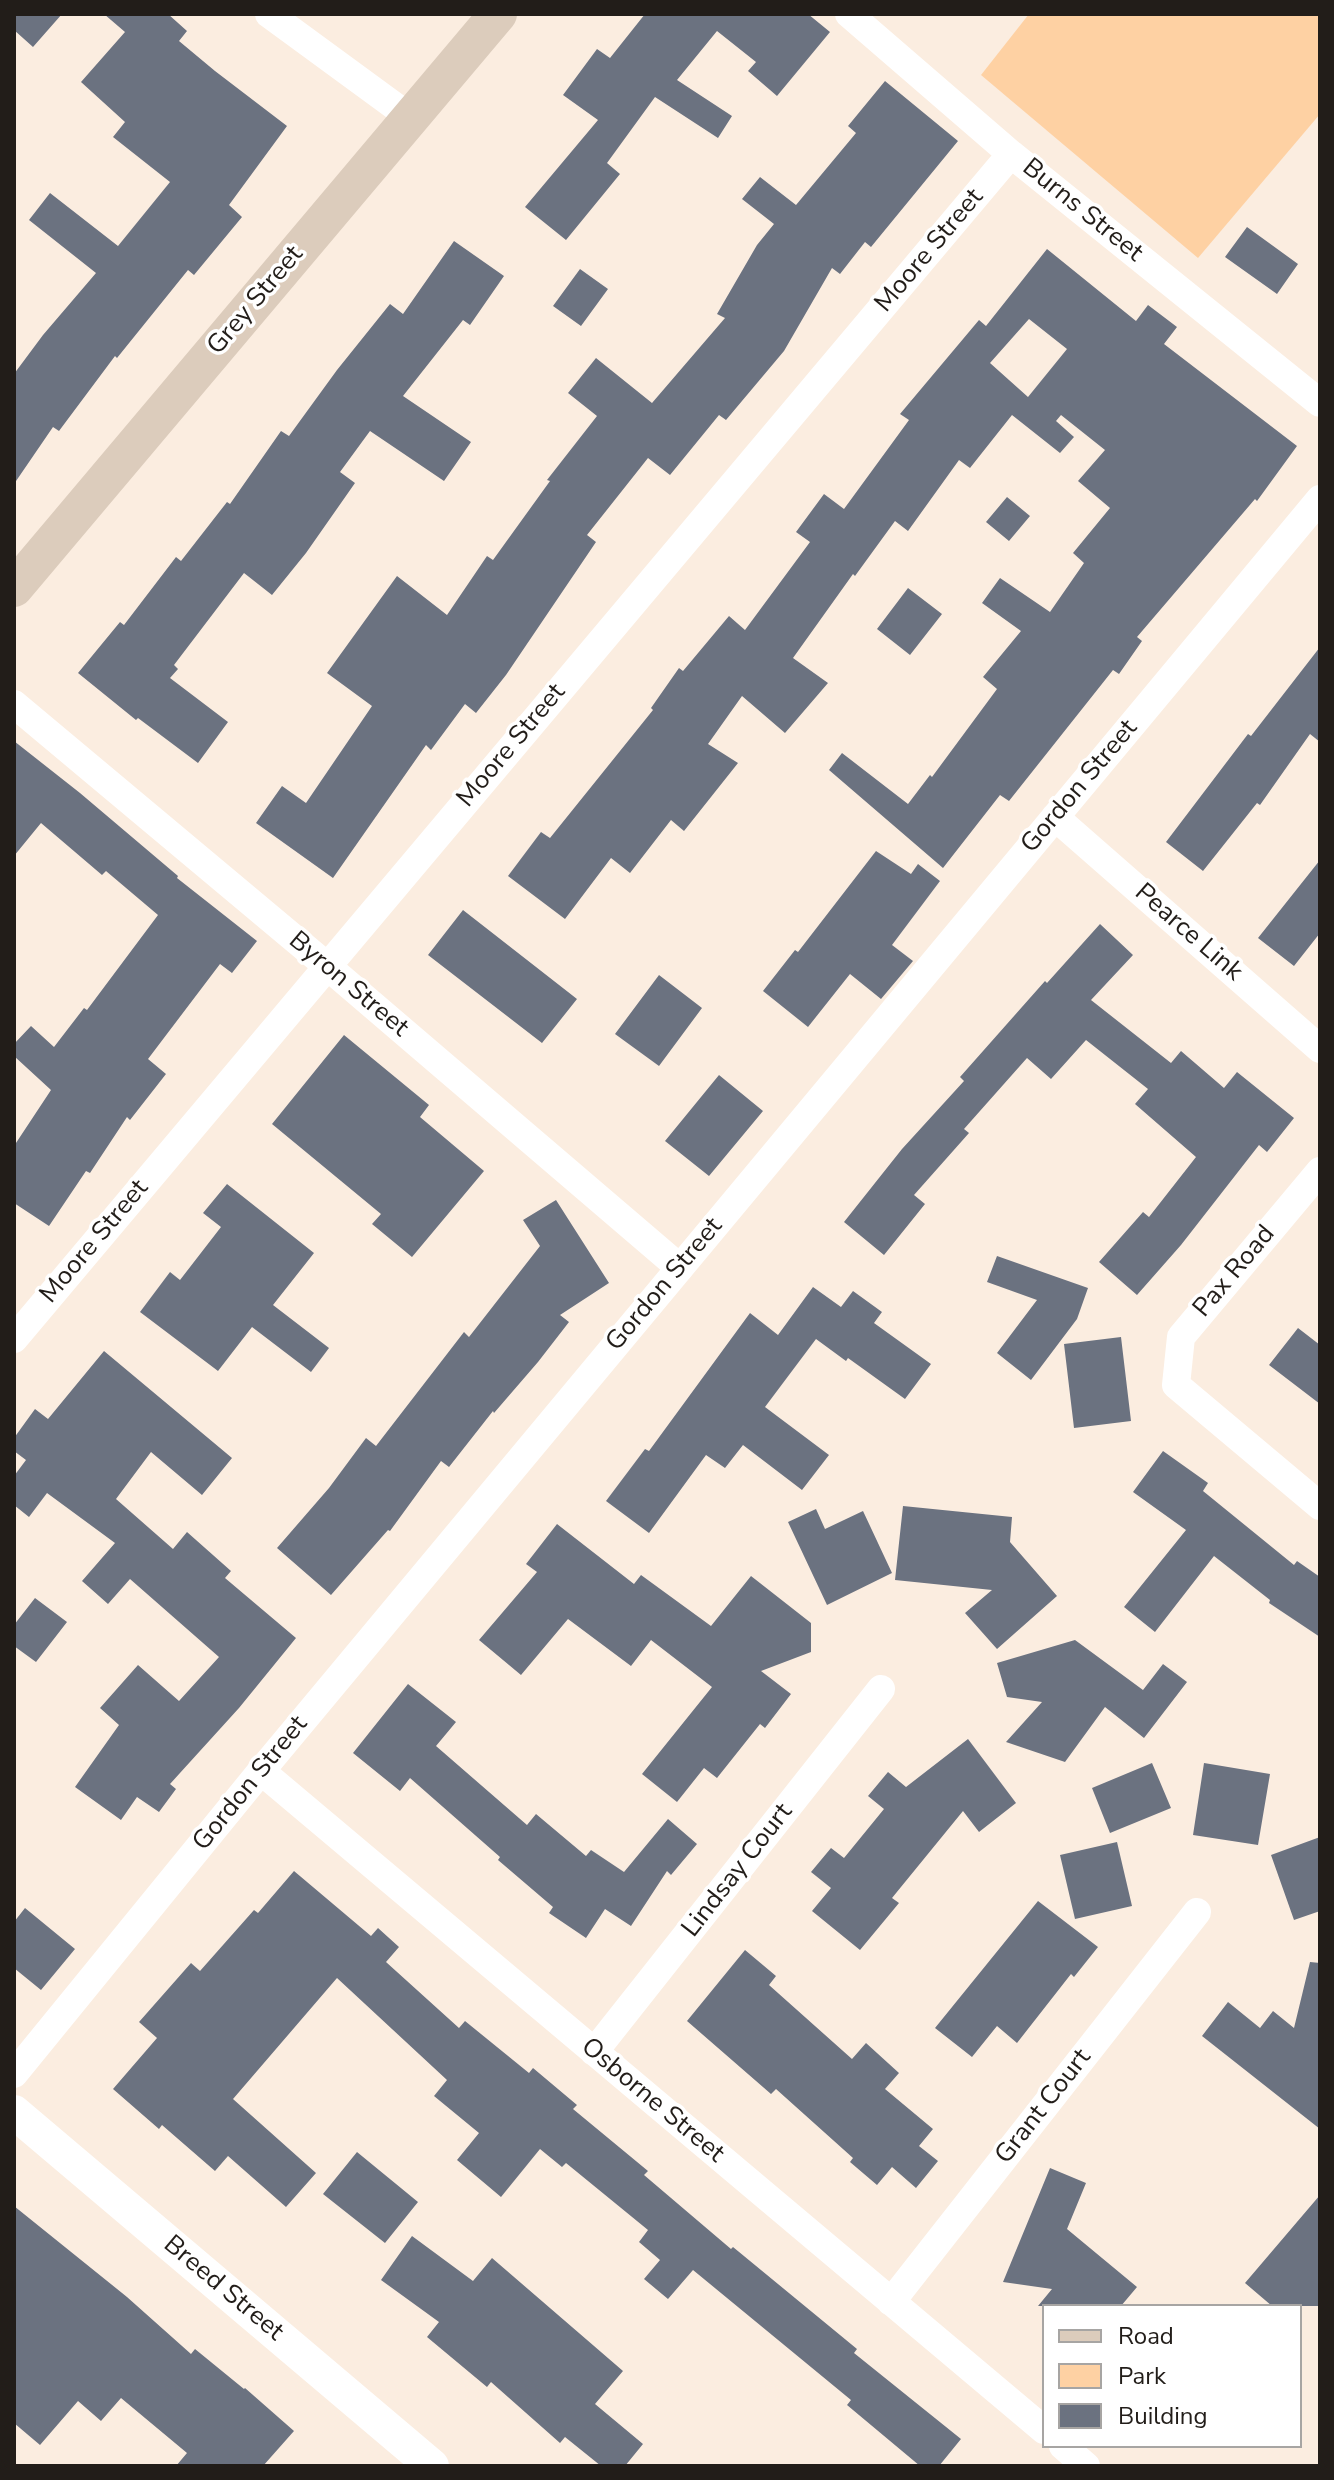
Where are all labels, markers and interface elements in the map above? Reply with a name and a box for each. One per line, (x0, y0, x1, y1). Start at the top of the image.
street label: Burns Street (1015, 153, 1149, 269)
street label: Moore Street (869, 183, 991, 319)
street label: Grey Street (201, 240, 311, 362)
street label: Moore Street (451, 678, 573, 814)
street label: Gordon Street (1015, 714, 1145, 860)
street label: Pearce Link (1128, 878, 1248, 988)
street label: Byron Street (282, 926, 414, 1044)
street label: Moore Street (34, 1174, 156, 1310)
street label: Gordon Street (600, 1212, 730, 1358)
street label: Pax Road (1188, 1220, 1282, 1324)
street label: Gordon Street (187, 1710, 315, 1858)
street label: Lindsay Court (676, 1798, 800, 1944)
street label: Osborne Street (574, 2032, 730, 2170)
street label: Grant Court (990, 2043, 1098, 2171)
street label: Breed Street (157, 2230, 289, 2348)
legend (1042, 2304, 1302, 2448)
text: Road (1118, 2320, 1174, 2352)
text: Park (1118, 2360, 1166, 2392)
text: Building (1118, 2400, 1208, 2432)

